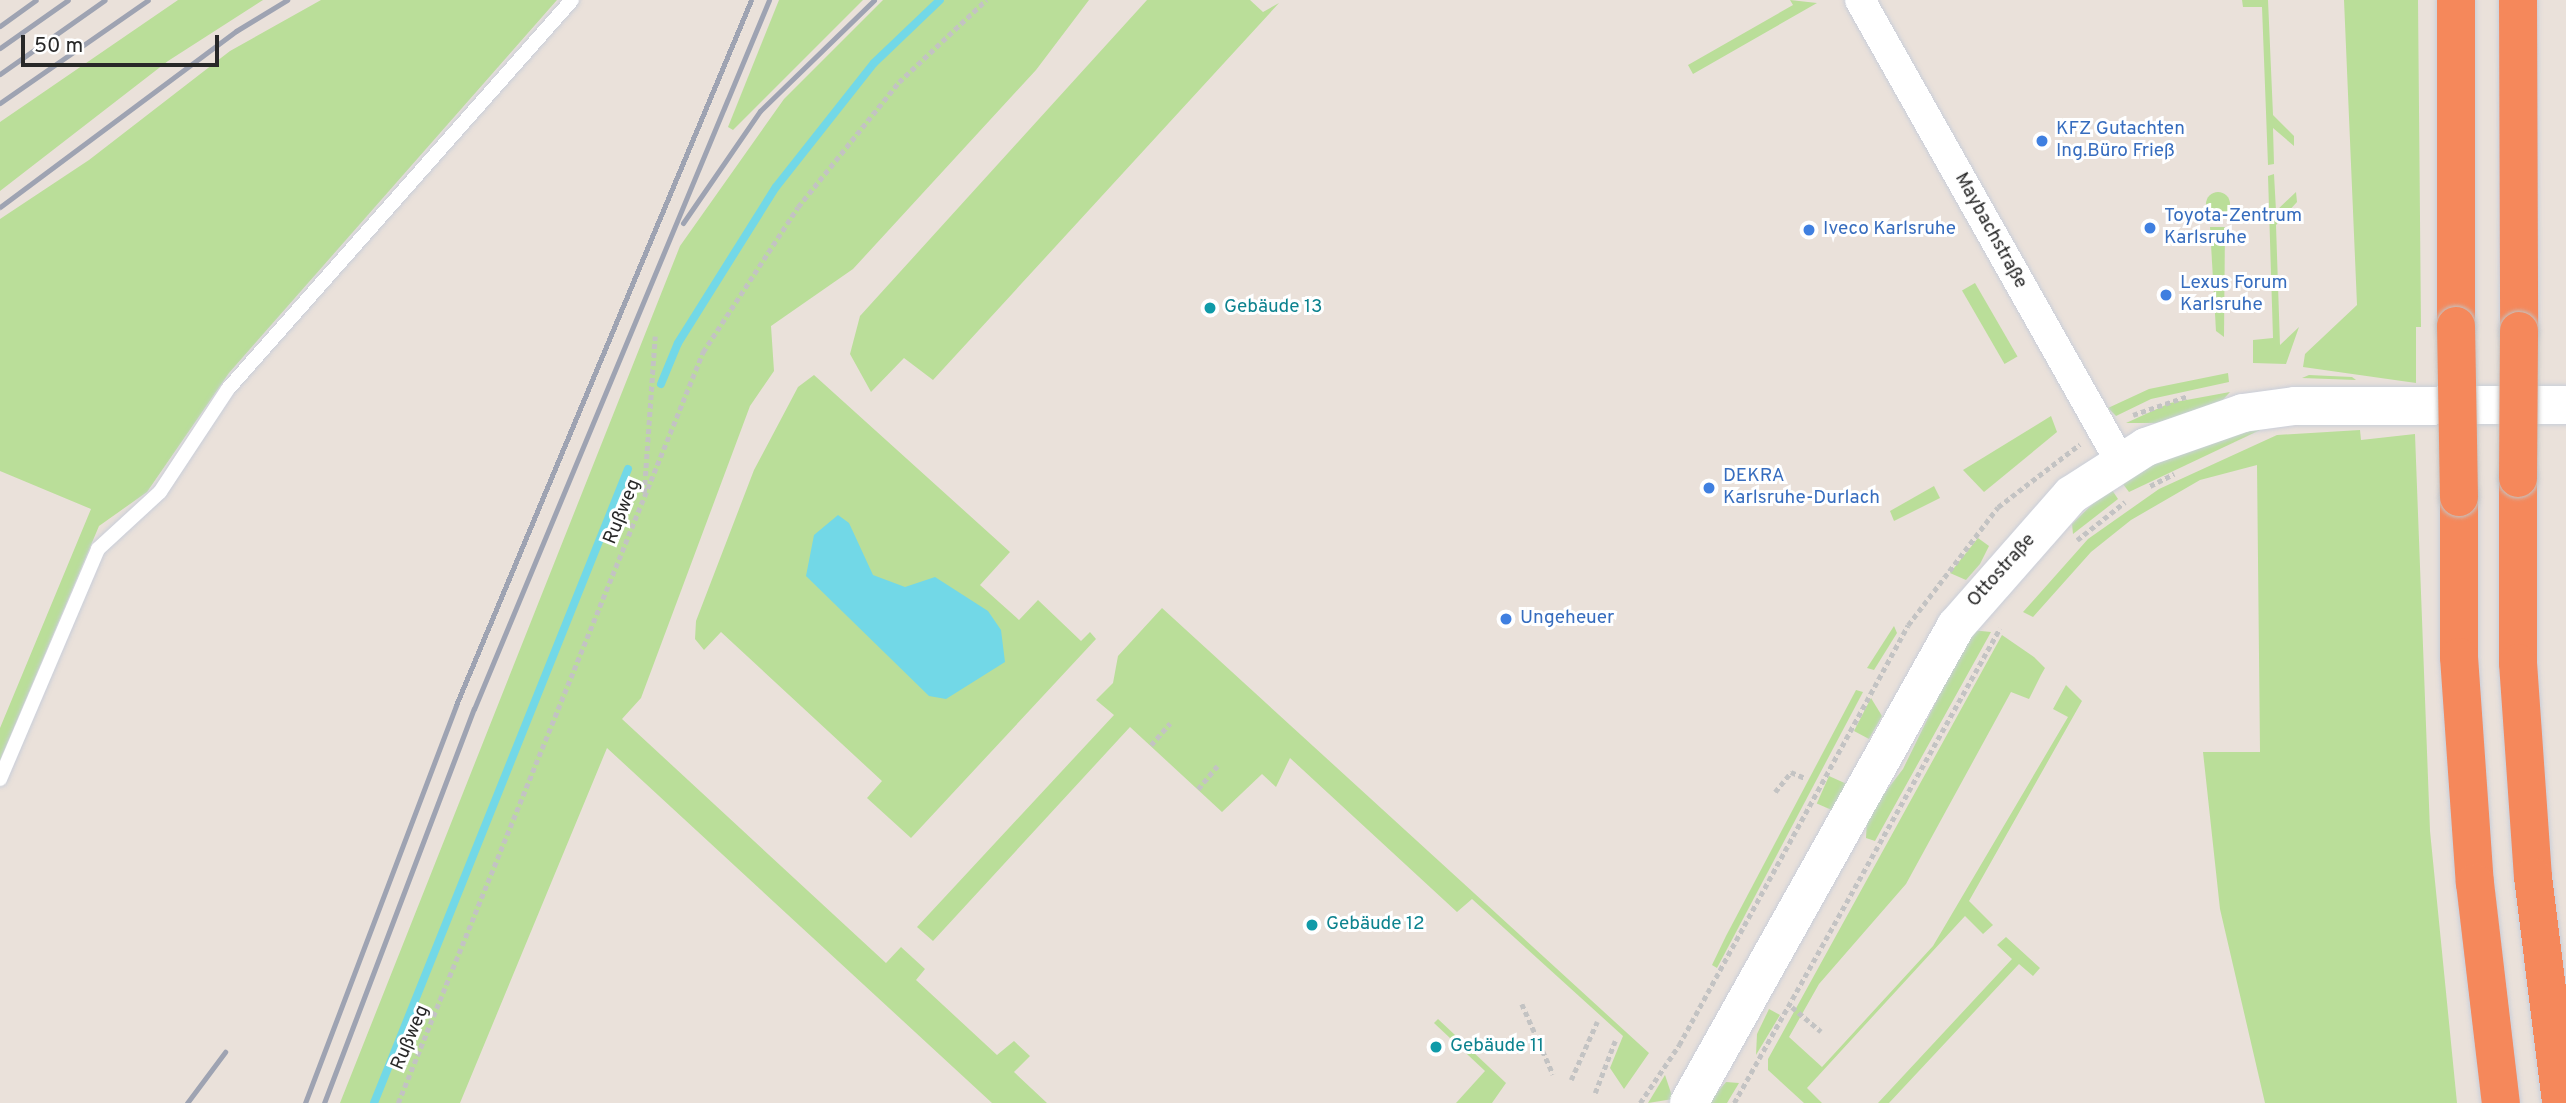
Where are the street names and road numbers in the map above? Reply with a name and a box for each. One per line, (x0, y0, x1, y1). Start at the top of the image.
street label: Maybachstraße (1949, 169, 2031, 293)
street label: Rußweg (600, 476, 646, 548)
street label: Ottostraße (1963, 530, 2041, 612)
street label: Rußweg (387, 1002, 435, 1074)

